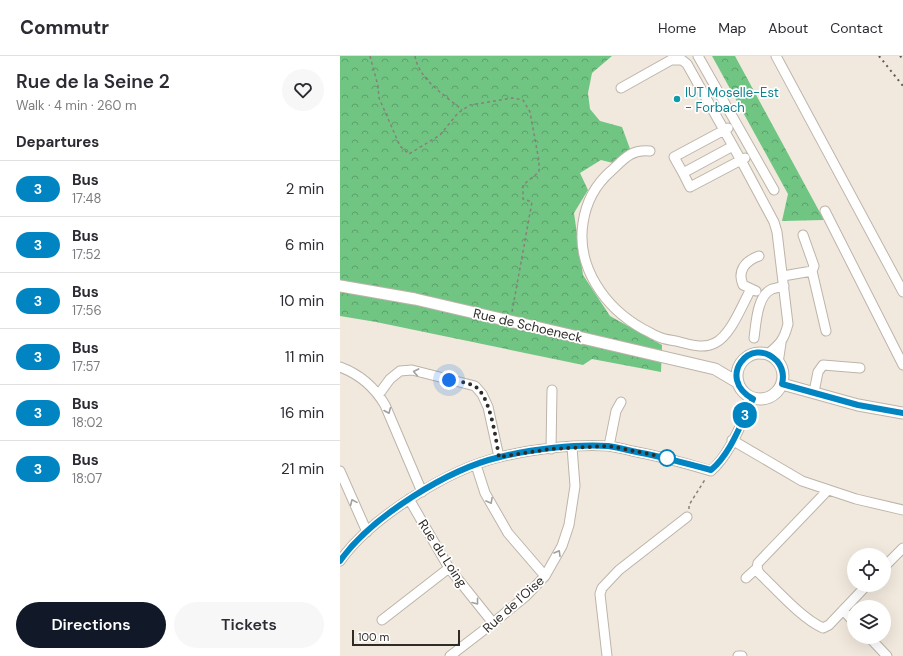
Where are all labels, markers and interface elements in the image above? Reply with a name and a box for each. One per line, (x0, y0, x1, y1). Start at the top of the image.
text: Commutr (20, 15, 109, 40)
text: Home (658, 19, 696, 37)
text: Map (718, 19, 746, 37)
text: About (768, 19, 808, 37)
text: Contact (830, 19, 883, 37)
text: Rue de la Seine 2 (16, 69, 170, 94)
button: heart (282, 69, 324, 111)
place label: IUT Moselle-Est - Forbach (685, 84, 779, 116)
marker: IUT Moselle-Est - Forbach (672, 94, 682, 104)
text: Walk · 4 min · 260 m (16, 97, 137, 114)
text: Departures (16, 132, 99, 152)
text: Bus (72, 170, 99, 190)
text: 2 min (286, 179, 324, 199)
text: 3 (34, 180, 42, 198)
text: 17:48 (72, 190, 101, 207)
text: Bus (72, 226, 99, 246)
text: 6 min (285, 235, 324, 255)
text: 3 (34, 236, 42, 254)
text: 17:52 (72, 246, 101, 263)
text: Bus (72, 282, 99, 302)
text: 10 min (279, 291, 324, 311)
text: 3 (34, 292, 42, 310)
text: 17:56 (72, 302, 102, 319)
street label: Rue de Schoeneck (472, 305, 584, 346)
text: Bus (72, 338, 99, 358)
text: 11 min (285, 347, 324, 367)
text: 3 (34, 348, 42, 366)
text: 17:57 (72, 358, 100, 375)
one-way arrow (413, 368, 419, 377)
your location (439, 370, 459, 390)
text: Bus (72, 394, 99, 414)
line badge: 3 (732, 402, 758, 428)
text: 16 min (280, 403, 324, 423)
text: 3 (34, 404, 42, 422)
text: 3 (741, 406, 749, 424)
one-way arrow (383, 408, 391, 415)
text: 18:02 (72, 414, 103, 431)
unlabelled marker (658, 449, 676, 467)
text: Bus (72, 450, 99, 470)
text: 21 min (281, 459, 324, 479)
text: 3 (34, 460, 42, 478)
text: 18:07 (72, 470, 102, 487)
one-way arrow (486, 497, 493, 504)
one-way arrow (350, 498, 358, 505)
street label: Rue du Loing (414, 516, 471, 590)
map controls (847, 548, 891, 644)
button: locate (847, 548, 891, 592)
one-way arrow (554, 550, 561, 557)
street label: Rue de l'Oise (479, 572, 548, 636)
one-way arrow (471, 598, 478, 605)
button: layers (847, 600, 891, 644)
button: Directions (16, 602, 166, 648)
button: Tickets (174, 602, 324, 648)
scale bar (352, 628, 460, 647)
text: 100 m (358, 630, 389, 644)

